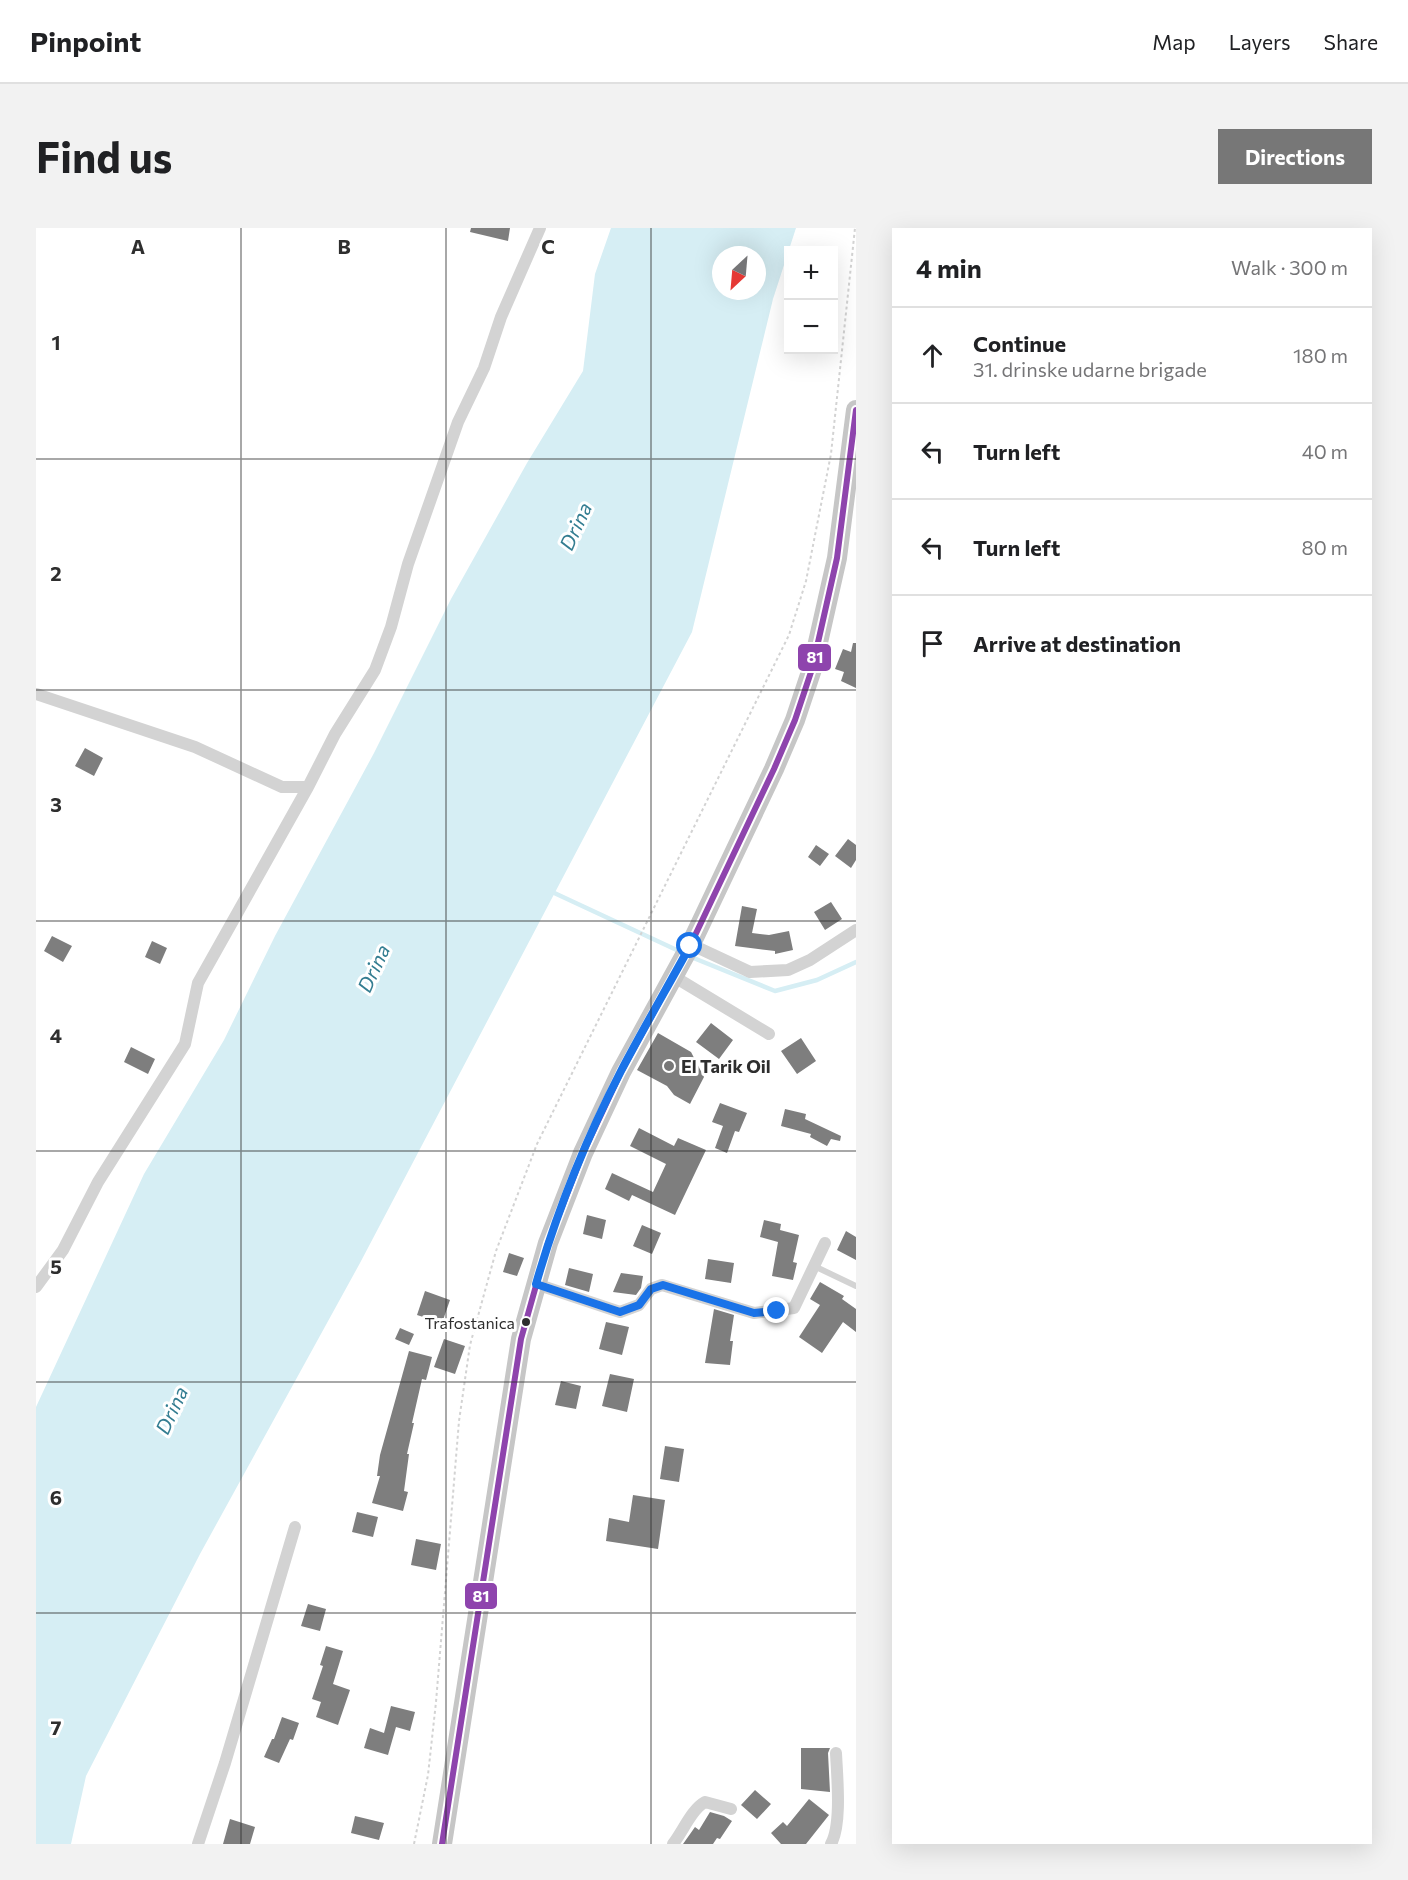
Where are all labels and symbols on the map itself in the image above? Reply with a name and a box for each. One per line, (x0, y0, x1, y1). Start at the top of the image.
text: A (131, 234, 145, 258)
text: B (337, 234, 351, 258)
text: C (541, 234, 555, 258)
north arrow (712, 246, 766, 300)
text: 1 (51, 330, 61, 354)
water label: Drina (554, 498, 596, 554)
text: 2 (50, 561, 62, 585)
line badge: 81 (797, 643, 832, 672)
text: 81 (806, 647, 824, 666)
text: 3 (50, 792, 62, 816)
route start (676, 932, 702, 958)
water label: Drina (352, 940, 394, 996)
text: 4 (50, 1023, 62, 1047)
place label: El Tarik Oil (681, 1055, 771, 1077)
marker: El Tarik Oil (662, 1059, 676, 1073)
text: 5 (50, 1254, 62, 1278)
route end (763, 1297, 789, 1323)
place label: Trafostanica (424, 1313, 515, 1332)
marker: Trafostanica (520, 1316, 532, 1328)
water label: Drina (150, 1382, 192, 1438)
text: 6 (50, 1485, 62, 1509)
line badge: 81 (464, 1582, 498, 1610)
text: 81 (472, 1586, 490, 1605)
text: 7 (51, 1715, 62, 1739)

